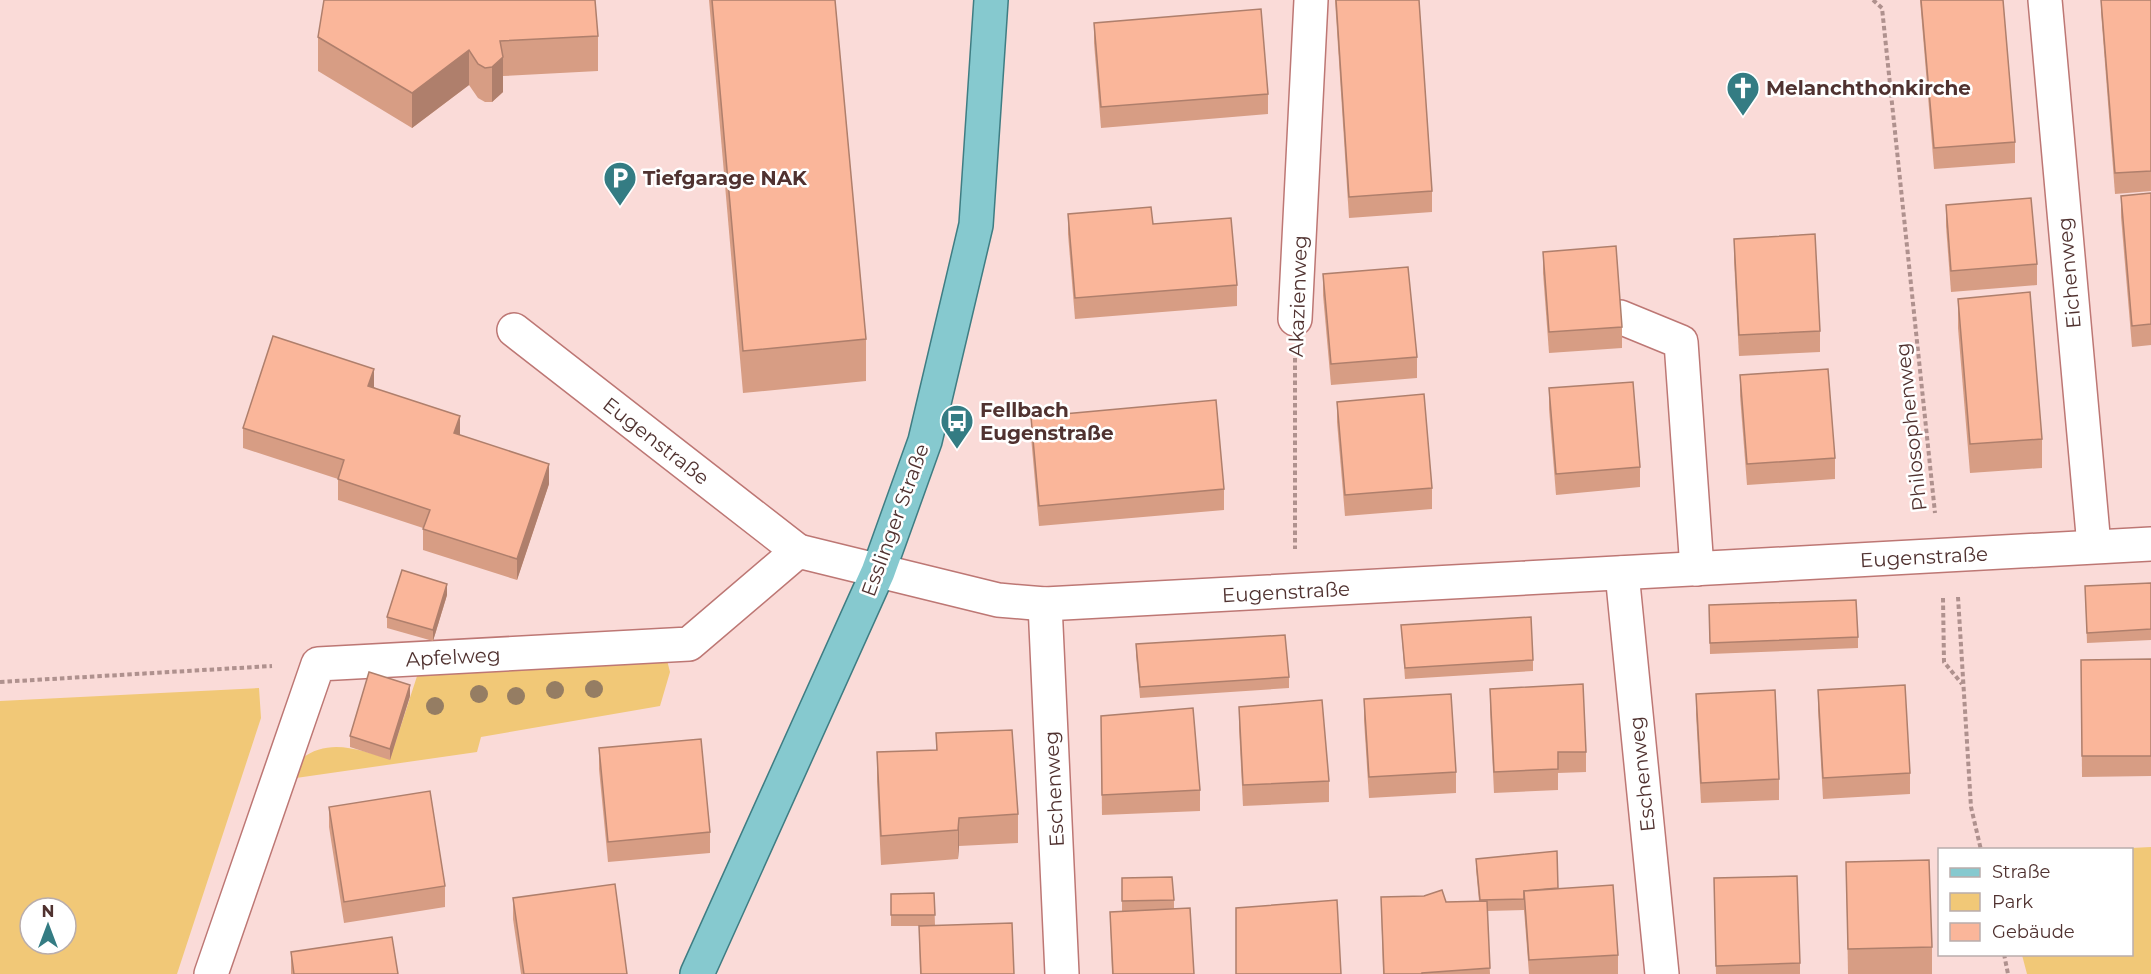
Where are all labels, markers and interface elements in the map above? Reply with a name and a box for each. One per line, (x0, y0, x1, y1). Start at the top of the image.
church icon: Melanchthonkirche (1725, 70, 1761, 117)
place label: Melanchthonkirche (1766, 76, 1971, 100)
parking icon: Tiefgarage NAK (602, 160, 638, 207)
place label: Tiefgarage NAK (643, 166, 808, 190)
street label: Eichenweg (2052, 216, 2086, 330)
street label: Akazienweg (1284, 235, 1312, 357)
street label: Philosophenweg (1890, 342, 1932, 512)
street label: Eugenstraße (598, 392, 714, 490)
place label: Fellbach Eugenstraße (980, 398, 1114, 445)
bus stop icon: Fellbach Eugenstraße (939, 403, 975, 450)
street label: Esslinger Straße (856, 440, 934, 600)
street label: Eugenstraße (1859, 542, 1989, 572)
street label: Eugenstraße (1221, 577, 1351, 607)
street label: Apfelweg (405, 643, 501, 671)
street label: Eschenweg (1624, 715, 1660, 833)
street label: Eschenweg (1039, 730, 1069, 848)
legend (1938, 848, 2133, 956)
text: Straße (1992, 861, 2051, 883)
text: Park (1992, 891, 2033, 913)
north arrow (18, 896, 78, 956)
text: N (42, 902, 54, 921)
text: Gebäude (1992, 921, 2075, 943)

